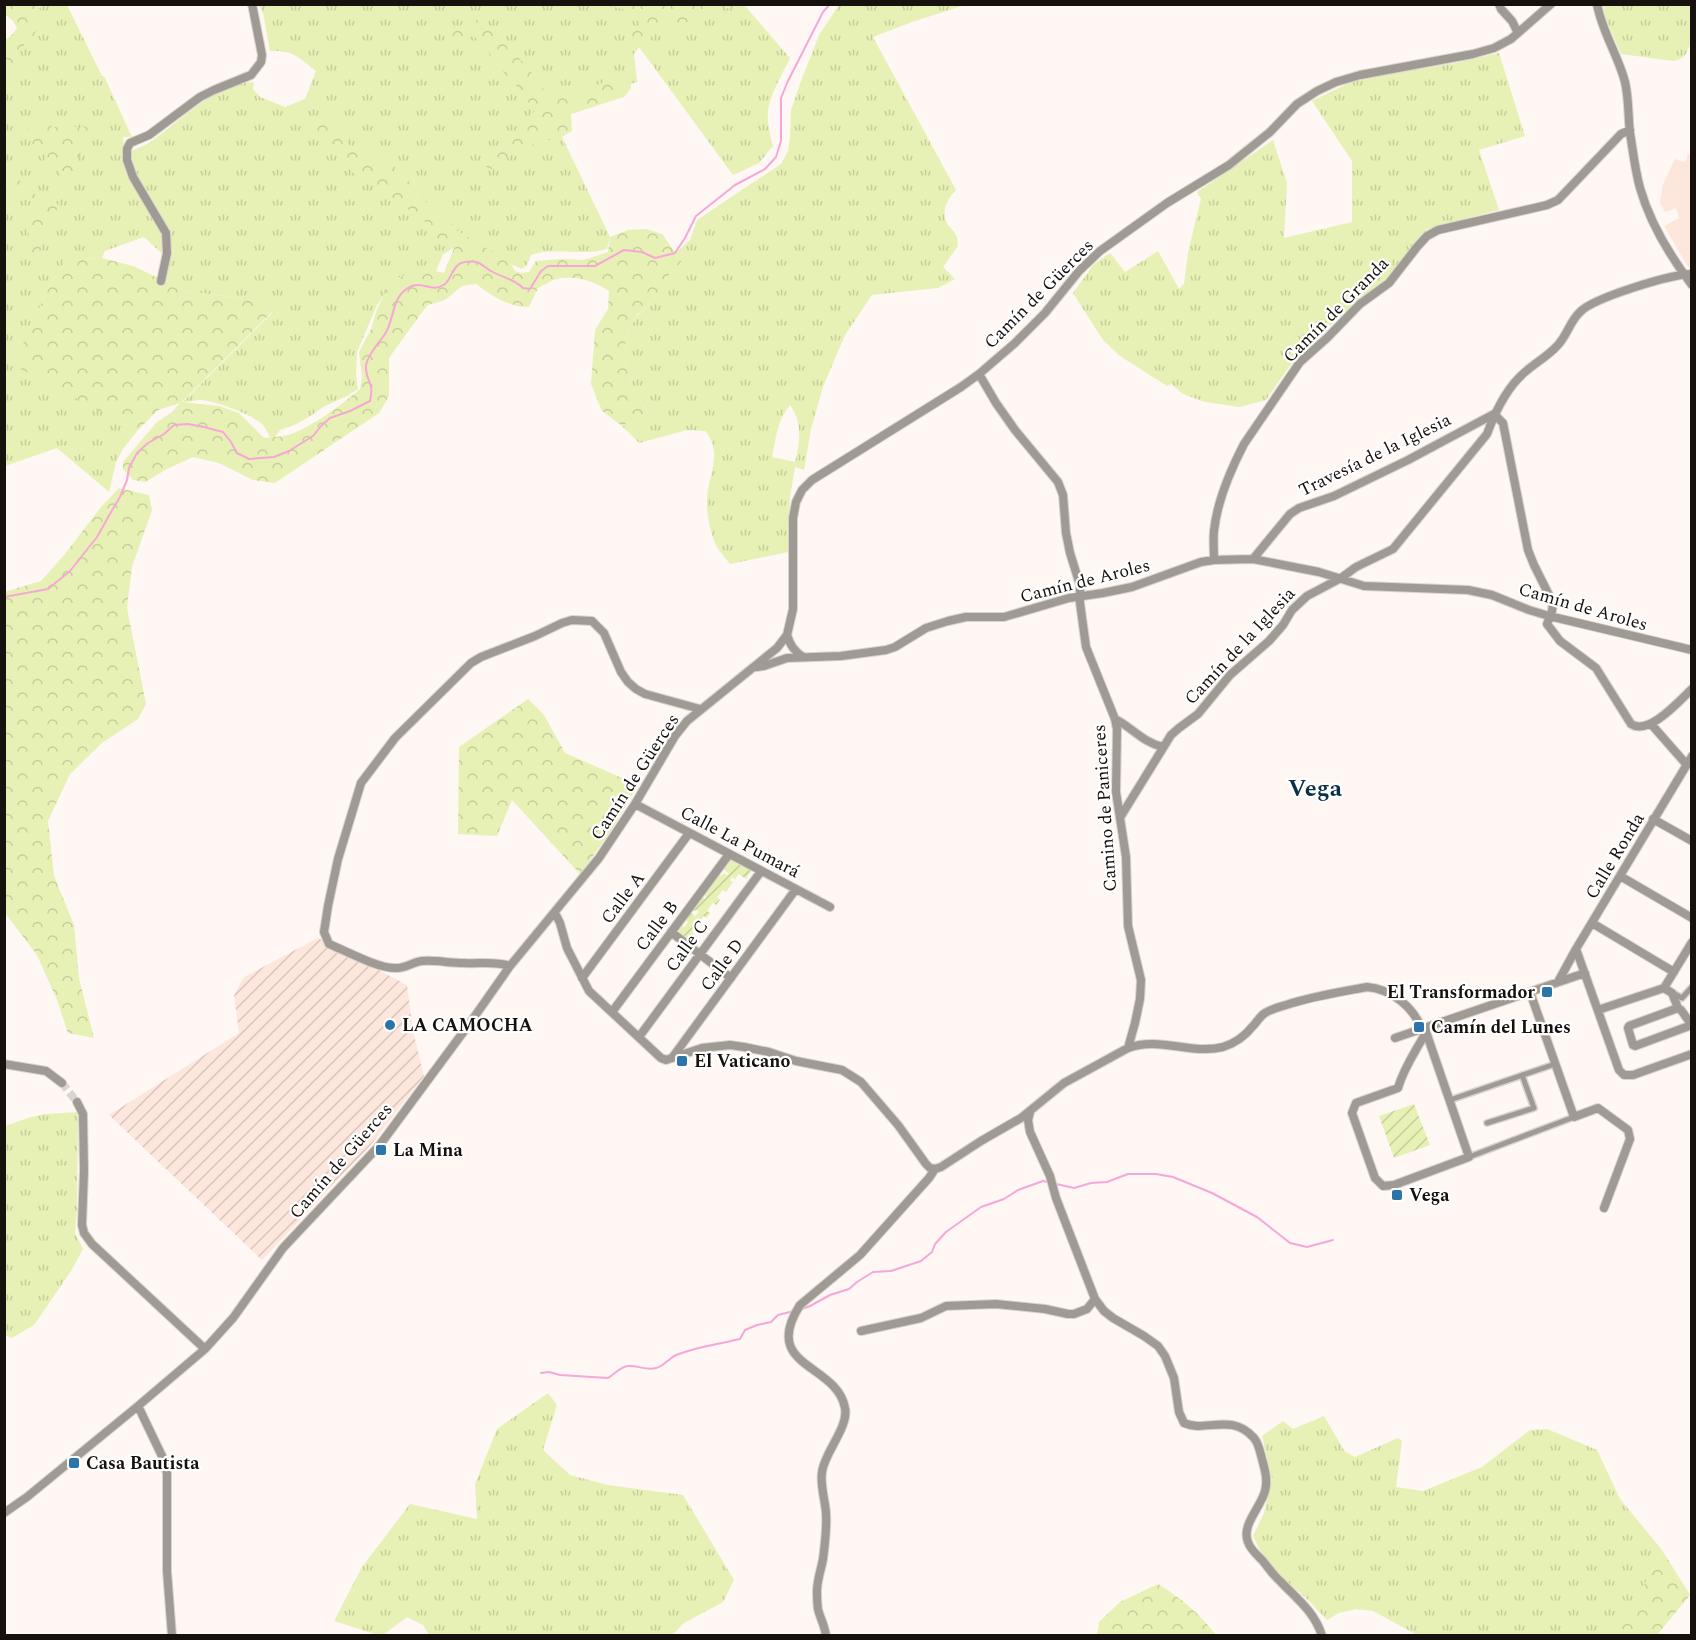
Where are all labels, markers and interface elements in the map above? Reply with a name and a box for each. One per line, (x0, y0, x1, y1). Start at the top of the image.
street label: Camín de Güerces (978, 233, 1100, 355)
street label: Camín de Granda (1277, 251, 1395, 369)
street label: Travesía de la Iglesia (1294, 406, 1456, 504)
street label: Camín de Aroles (1017, 552, 1153, 610)
street label: Camín de Aroles (1515, 576, 1651, 638)
street label: Camín de la Iglesia (1178, 581, 1302, 711)
street label: Camín de Güerces (584, 708, 686, 846)
street label: Camino de Paniceres (1086, 723, 1124, 893)
district label: Vega (1288, 771, 1343, 807)
street label: Calle La Pumará (675, 799, 805, 885)
street label: Calle Ronda (1579, 808, 1652, 904)
street label: Calle A (594, 866, 652, 930)
street label: Calle B (629, 895, 685, 957)
street label: Calle C (659, 914, 715, 978)
street label: Calle D (694, 933, 750, 997)
place label: El Transformador (1387, 979, 1535, 1006)
marker: El Transformador (1540, 985, 1554, 999)
place label: LA CAMOCHA (402, 1012, 533, 1039)
place label: Camín del Lunes (1431, 1014, 1571, 1041)
marker: LA CAMOCHA (383, 1018, 397, 1032)
marker: Camín del Lunes (1412, 1020, 1426, 1034)
place label: El Vaticano (694, 1048, 790, 1075)
marker: El Vaticano (675, 1054, 689, 1068)
street label: Camín de Güerces (283, 1097, 399, 1225)
place label: La Mina (393, 1137, 463, 1164)
marker: La Mina (374, 1143, 388, 1157)
place label: Vega (1409, 1182, 1450, 1209)
marker: Vega (1390, 1188, 1404, 1202)
place label: Casa Bautista (86, 1450, 200, 1477)
marker: Casa Bautista (67, 1456, 81, 1470)

